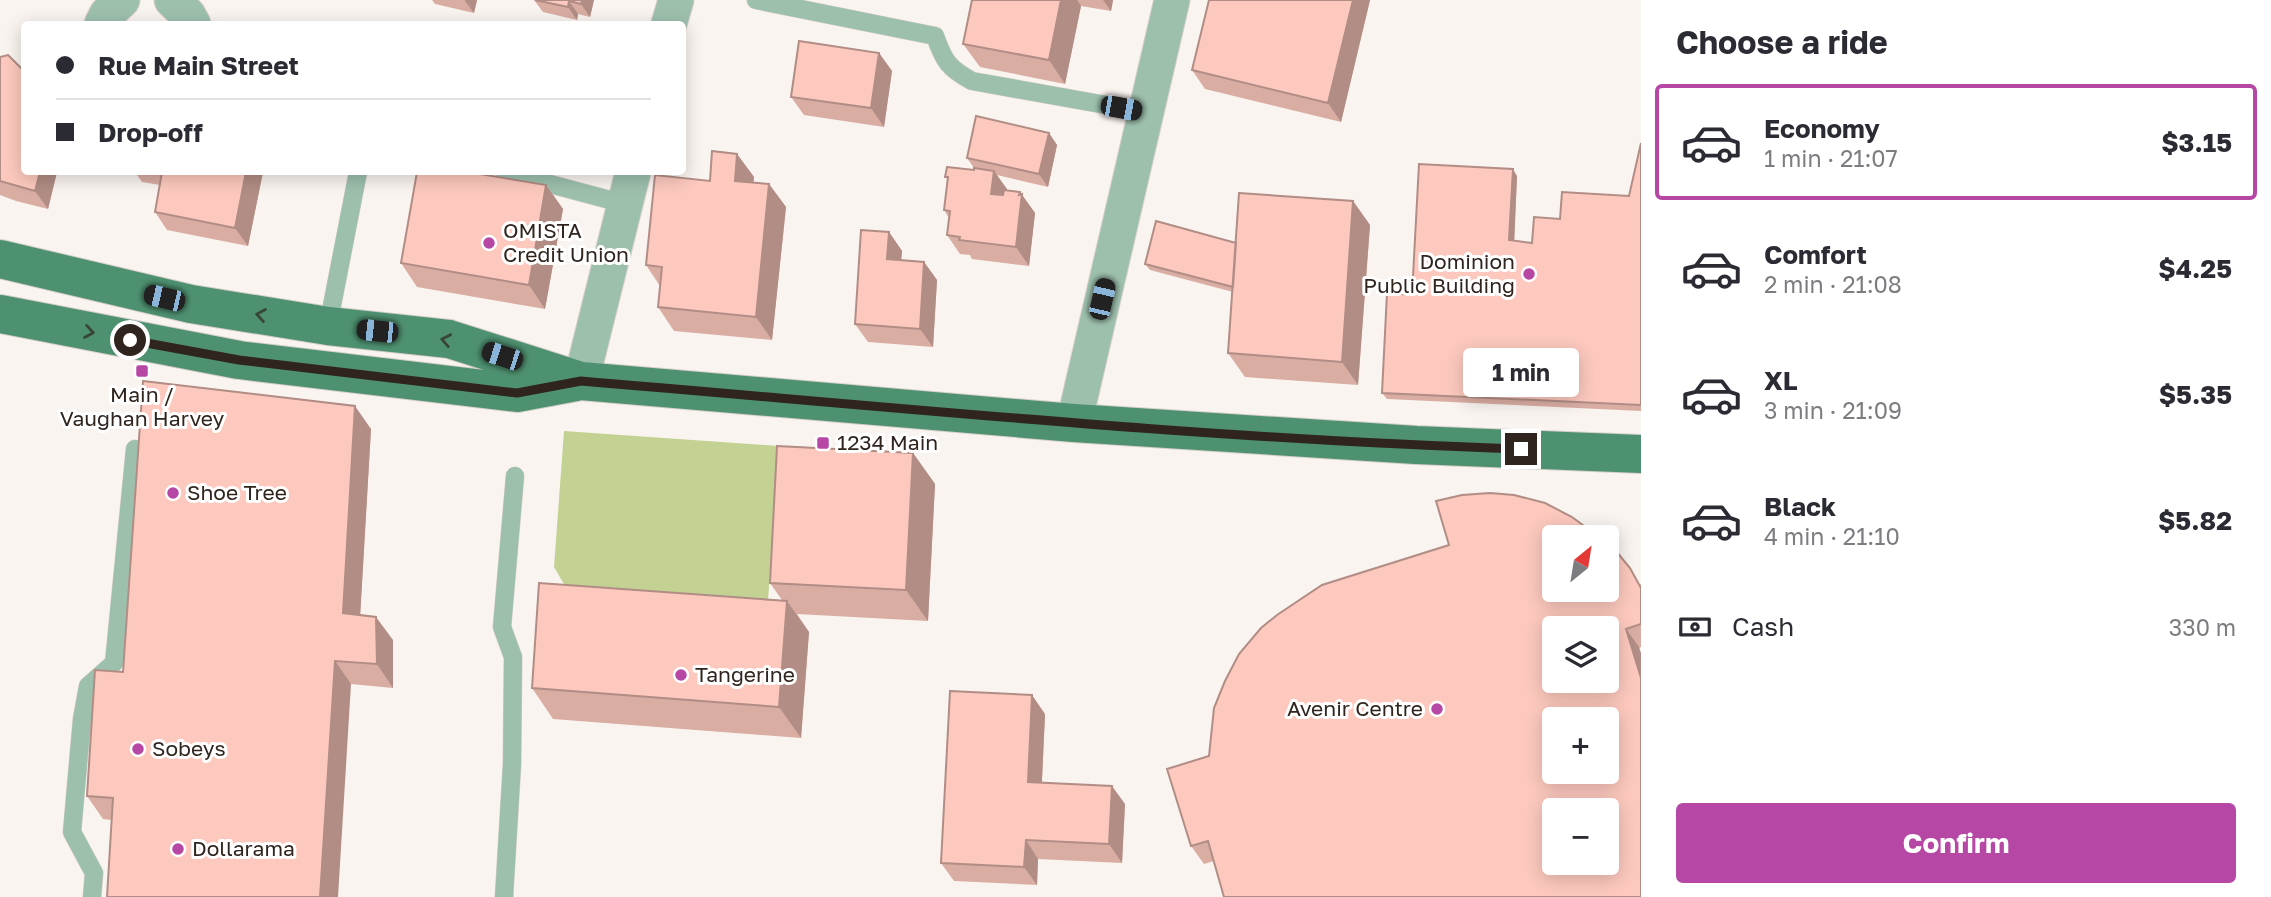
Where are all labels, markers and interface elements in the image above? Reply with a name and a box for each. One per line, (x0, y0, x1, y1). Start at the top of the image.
text: Choose a ride (1676, 23, 1888, 61)
text: Rue Main Street (98, 50, 299, 81)
car (1099, 94, 1144, 122)
icon: car (1680, 111, 1743, 174)
text: Economy (1764, 113, 1880, 144)
text: Drop-off (98, 117, 203, 148)
text: $3.15 (2161, 127, 2232, 158)
text: 1 min · 21:07 (1764, 144, 1898, 172)
place label: OMISTA Credit Union (503, 217, 629, 267)
marker: OMISTA Credit Union (481, 235, 497, 251)
icon: car (1680, 237, 1743, 300)
text: Comfort (1764, 239, 1867, 270)
place label: Dominion Public Building (1363, 248, 1515, 298)
text: $4.25 (2158, 253, 2232, 284)
marker: Dominion Public Building (1521, 266, 1537, 282)
text: 2 min · 21:08 (1764, 270, 1902, 298)
car (1088, 276, 1117, 322)
car (142, 283, 187, 313)
one-way arrow (255, 308, 267, 323)
car (356, 318, 399, 344)
one-way arrow (83, 324, 95, 339)
route start (114, 324, 146, 356)
one-way arrow (440, 333, 452, 348)
car (479, 340, 526, 372)
callout: 1 min (1463, 348, 1579, 396)
text: 1 min (1492, 358, 1550, 386)
marker: Main / Vaughan Harvey (134, 363, 150, 379)
icon: car (1680, 363, 1743, 426)
text: XL (1764, 365, 1798, 396)
text: $5.35 (2159, 379, 2232, 410)
place label: Main / Vaughan Harvey (60, 381, 225, 431)
text: 3 min · 21:09 (1764, 396, 1902, 424)
place label: 1234 Main (837, 429, 938, 455)
route end (1505, 433, 1537, 465)
marker: 1234 Main (815, 435, 831, 451)
place label: Shoe Tree (187, 479, 287, 505)
marker: Shoe Tree (165, 485, 181, 501)
icon: car (1680, 489, 1743, 552)
text: Black (1764, 491, 1836, 522)
text: $5.82 (2158, 505, 2232, 536)
text: 4 min · 21:10 (1764, 522, 1900, 550)
north arrow (1542, 525, 1619, 602)
map controls (1542, 525, 1619, 875)
icon: cash (1676, 608, 1714, 646)
text: Cash (1732, 611, 1794, 642)
text: 330 m (2169, 613, 2236, 641)
button: layers (1542, 616, 1619, 693)
place label: Tangerine (695, 661, 795, 687)
marker: Tangerine (673, 667, 689, 683)
place label: Avenir Centre (1287, 695, 1423, 721)
marker: Avenir Centre (1429, 701, 1445, 717)
button: + (1542, 707, 1619, 784)
place label: Sobeys (152, 735, 226, 761)
marker: Sobeys (130, 741, 146, 757)
button: − (1542, 798, 1619, 875)
button: Confirm (1676, 803, 2236, 883)
place label: Dollarama (192, 835, 295, 861)
marker: Dollarama (170, 841, 186, 857)

